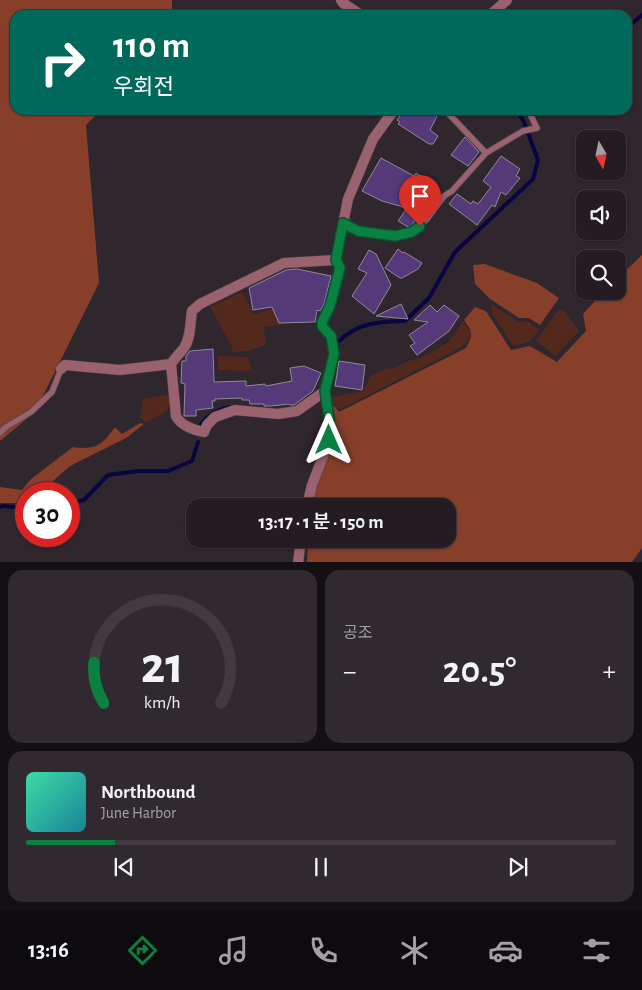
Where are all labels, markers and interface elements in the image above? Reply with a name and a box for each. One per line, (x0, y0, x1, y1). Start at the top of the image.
text: 110 m (113, 29, 190, 64)
icon: right (30, 30, 95, 95)
text: 우회전 (113, 76, 174, 98)
north arrow (576, 130, 626, 180)
map controls (576, 130, 626, 300)
pin (399, 175, 441, 226)
icon: arrive (406, 182, 434, 210)
button: sound (576, 190, 626, 240)
button: search (576, 250, 626, 300)
position arrow (302, 413, 354, 465)
speed limit sign: 30 (15, 482, 80, 547)
text: 13:17 · 1 분 · 150 m (259, 513, 383, 532)
text: 공조 (343, 625, 372, 641)
text: 21 (141, 640, 184, 692)
text: 20.5° (443, 652, 516, 690)
text: − (343, 658, 356, 686)
text: + (603, 658, 616, 686)
text: km/h (144, 694, 181, 712)
text: Northbound (101, 783, 196, 802)
text: June Harbor (101, 805, 176, 821)
icon: previous (110, 853, 138, 881)
icon: pause (307, 853, 335, 881)
icon: next (504, 853, 532, 881)
icon: directions (125, 933, 160, 968)
icon: music (216, 933, 251, 968)
icon: phone (306, 933, 341, 968)
icon: climate (397, 933, 432, 968)
icon: car (488, 933, 523, 968)
icon: filters (579, 933, 614, 968)
text: 13:16 (28, 939, 69, 961)

